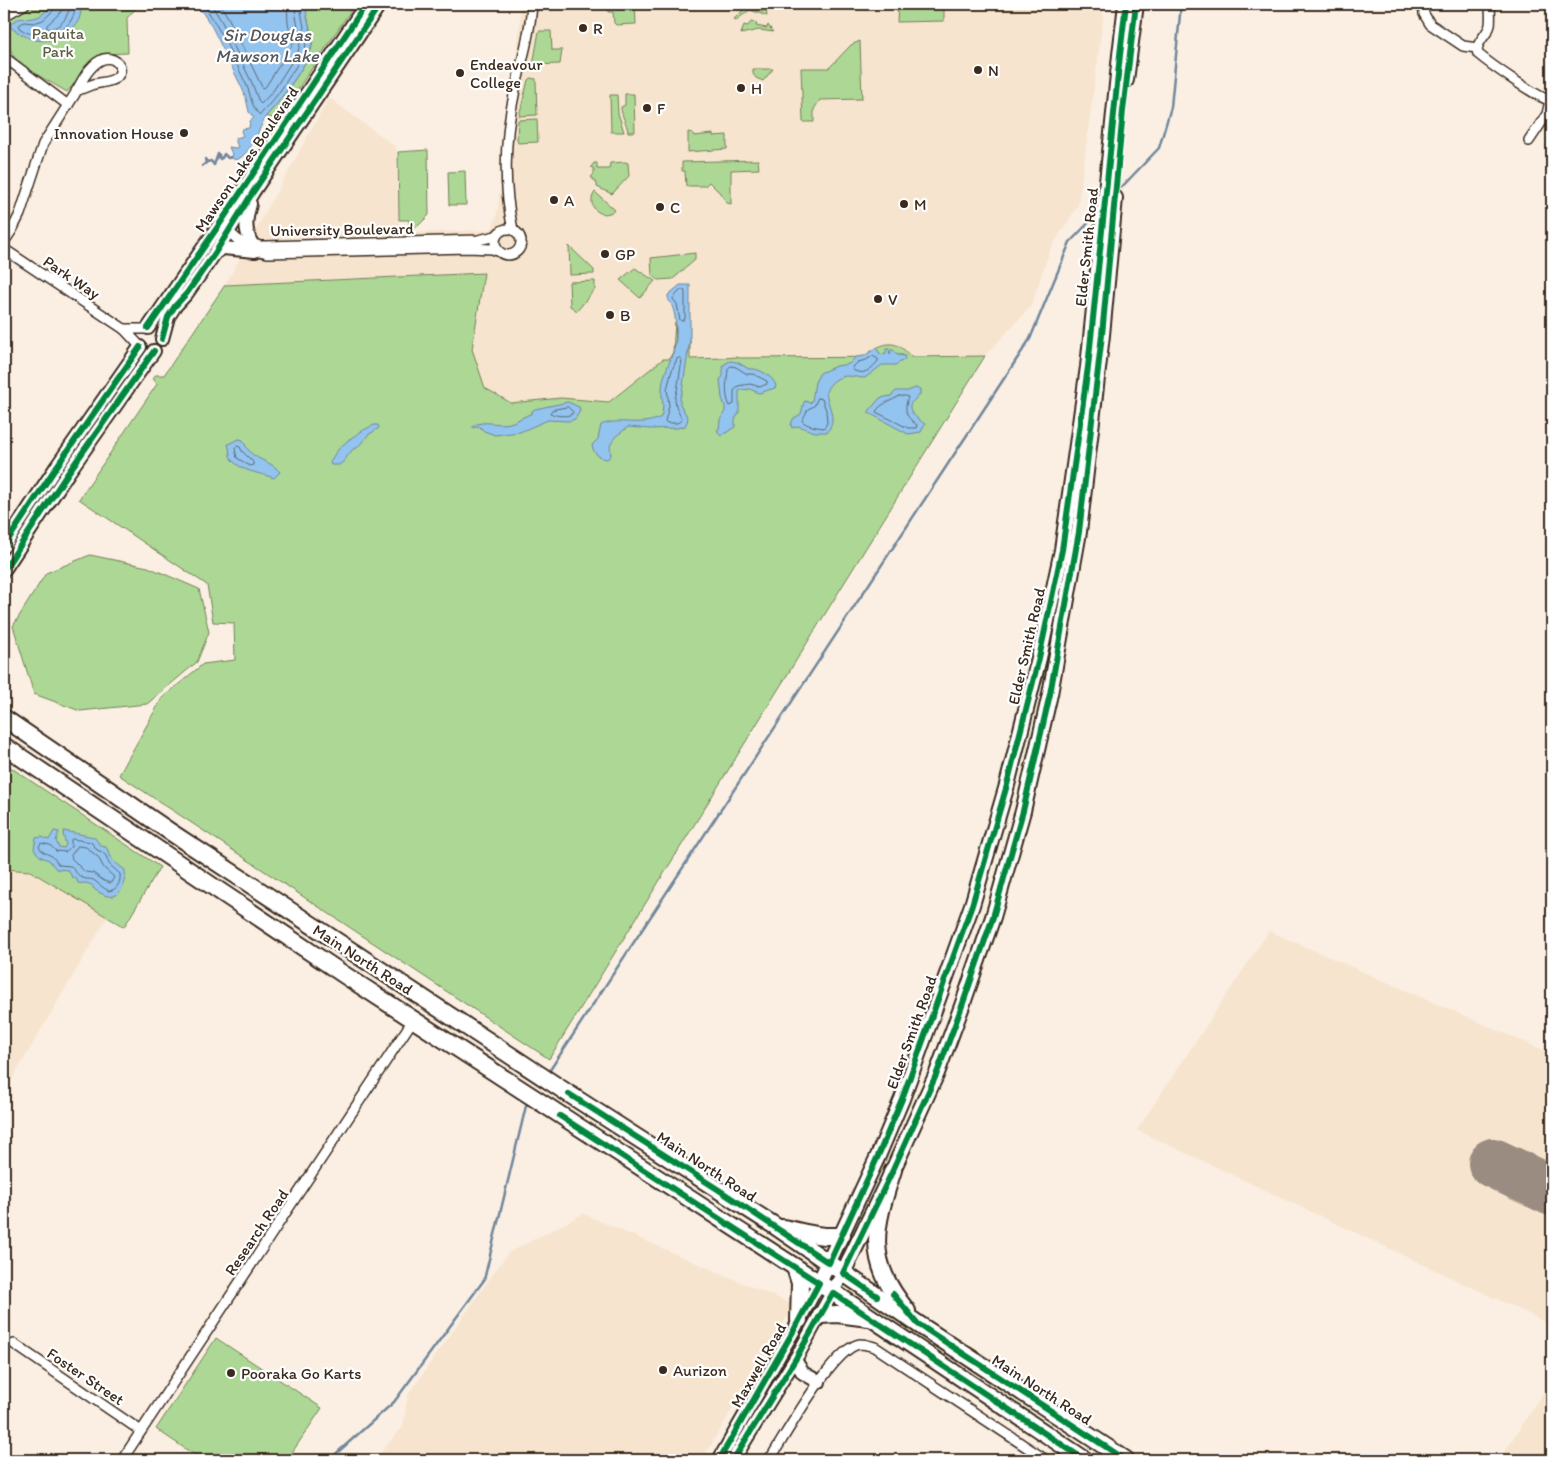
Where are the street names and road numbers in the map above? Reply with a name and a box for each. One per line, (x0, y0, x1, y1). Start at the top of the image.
street label: Mawson Lakes Boulevard (190, 82, 303, 236)
street label: Elder Smith Road (1071, 187, 1102, 307)
street label: University Boulevard (270, 219, 414, 240)
street label: Park Way (40, 252, 104, 303)
street label: Elder Smith Road (1004, 586, 1049, 706)
street label: Main North Road (309, 920, 417, 999)
street label: Elder Smith Road (882, 973, 941, 1092)
street label: Main North Road (653, 1127, 761, 1206)
street label: Research Road (221, 1185, 293, 1279)
street label: Maxwell Road (727, 1319, 791, 1411)
street label: Foster Street (44, 1344, 128, 1409)
street label: Main North Road (988, 1350, 1096, 1429)

